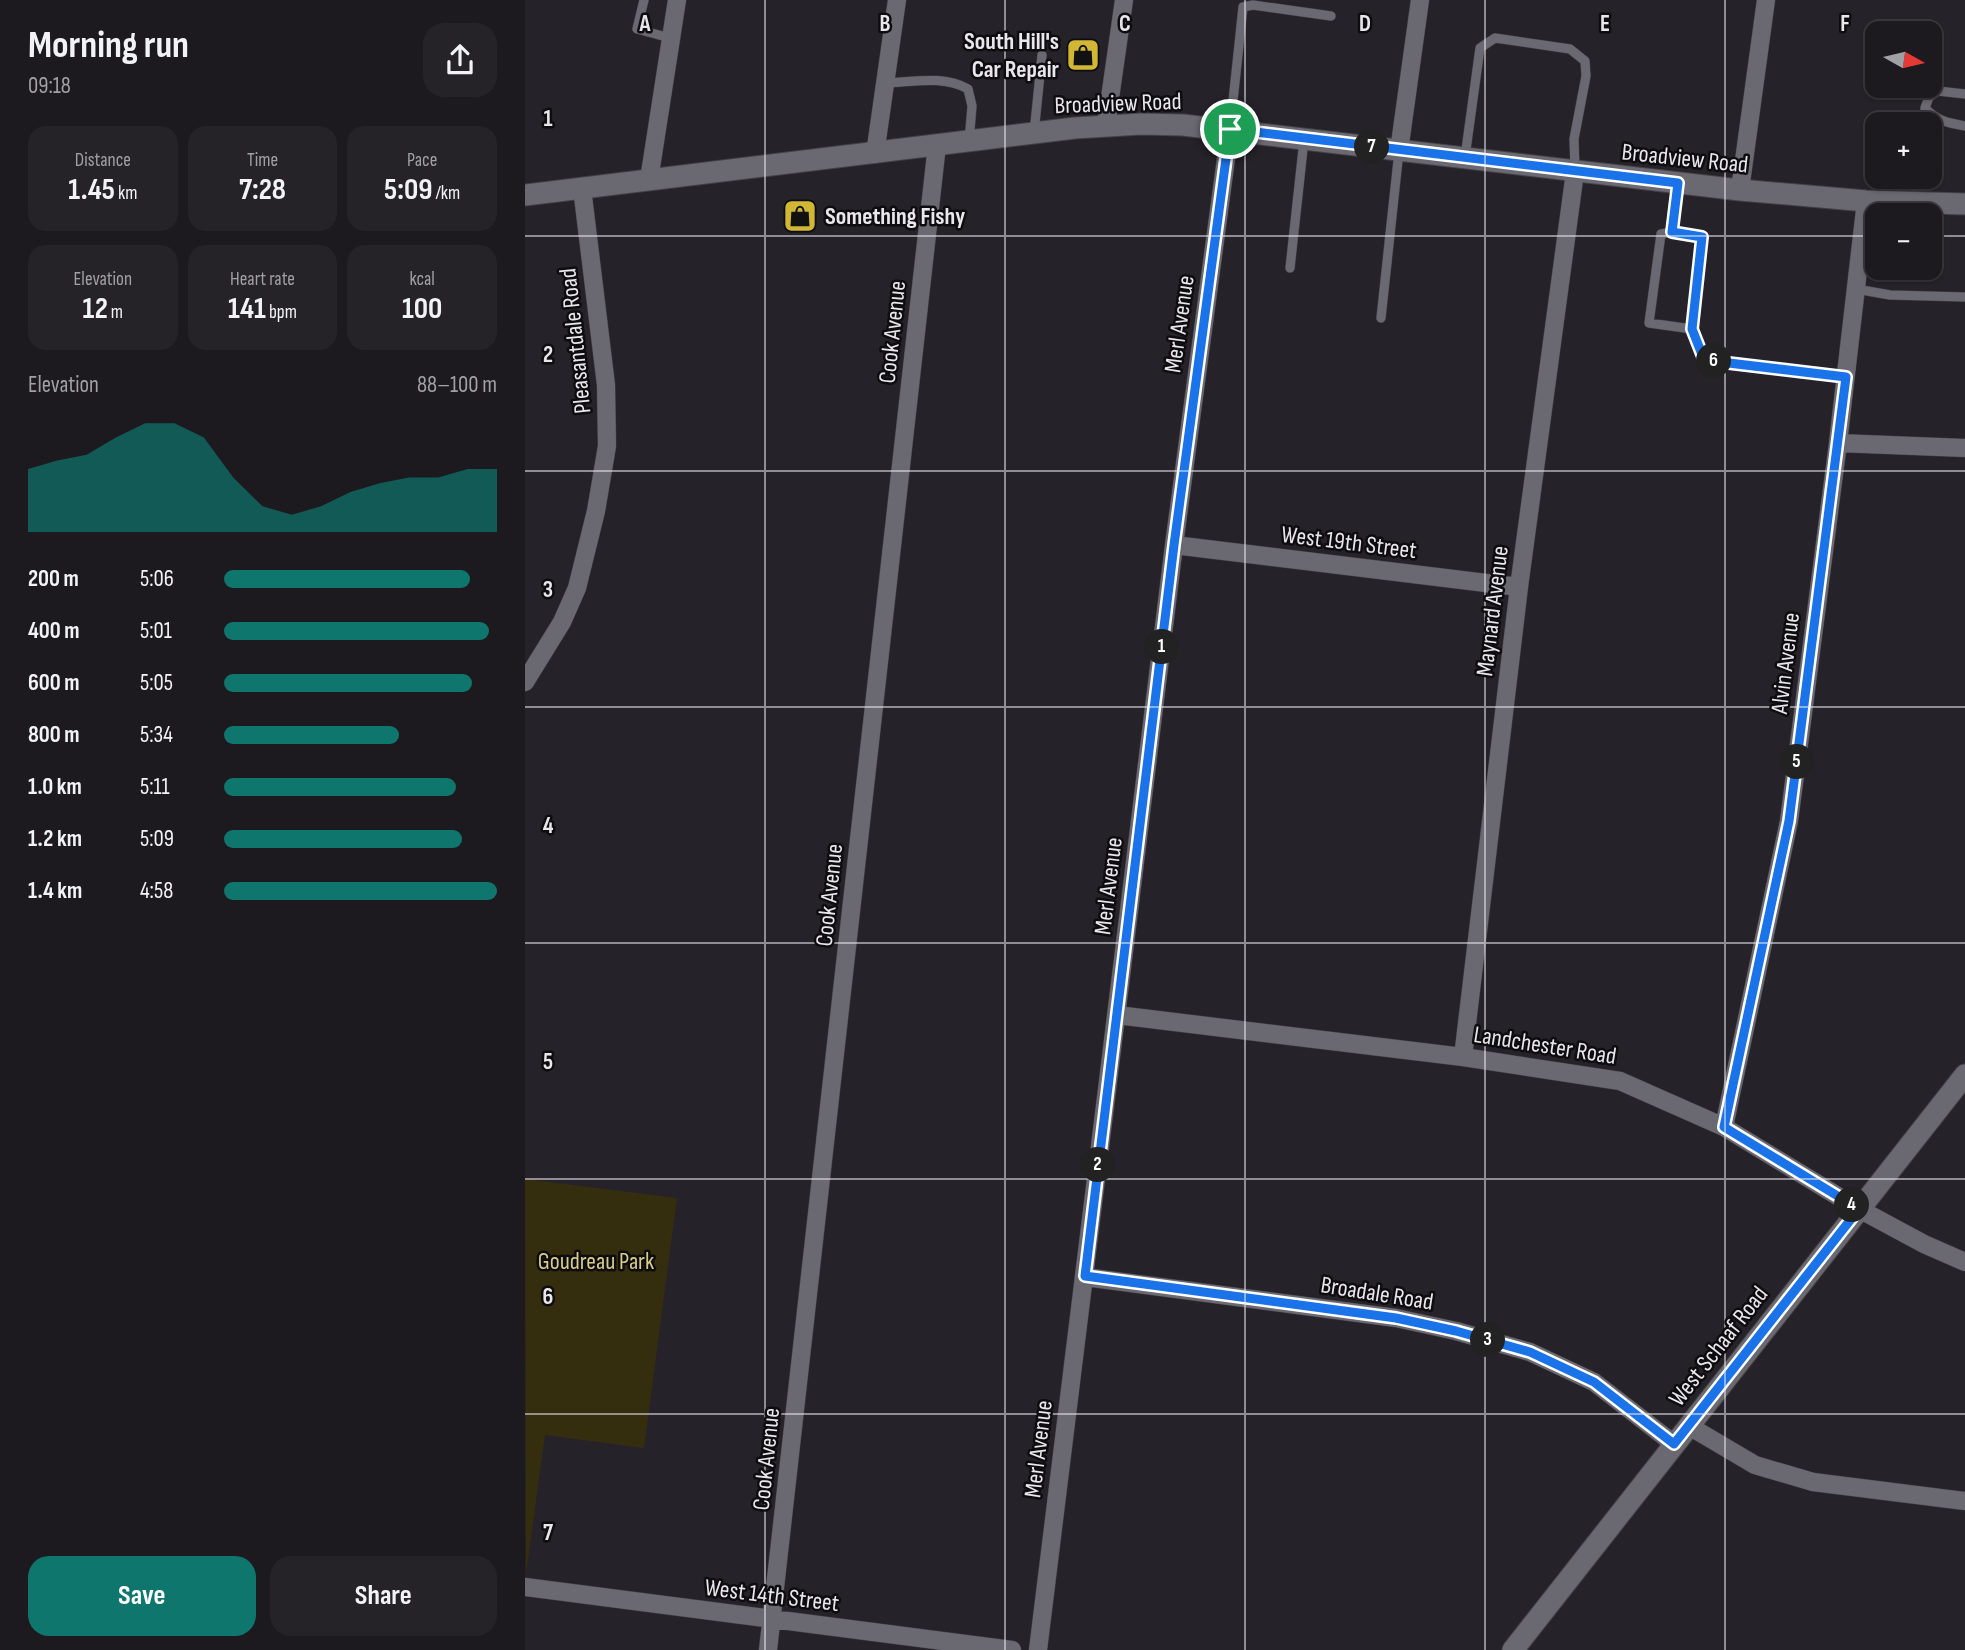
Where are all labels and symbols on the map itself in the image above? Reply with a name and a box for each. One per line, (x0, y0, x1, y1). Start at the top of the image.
text: A (639, 10, 652, 38)
text: B (880, 10, 891, 38)
text: C (1119, 10, 1131, 38)
text: D (1359, 10, 1371, 38)
text: E (1600, 10, 1610, 38)
text: F (1840, 10, 1850, 38)
north arrow (1865, 21, 1943, 98)
place label: South Hill's Car Repair (964, 27, 1060, 84)
shop icon: South Hill's Car Repair (1064, 36, 1102, 74)
street label: Broadview Road (1054, 87, 1182, 120)
pin (1200, 99, 1260, 159)
text: 1 (543, 105, 553, 133)
pin: 7 (1355, 130, 1389, 164)
street label: Broadview Road (1620, 137, 1750, 180)
shop icon: Something Fishy (781, 197, 819, 235)
place label: Something Fishy (825, 202, 965, 231)
street label: Pleasantdale Road (553, 267, 598, 415)
street label: Merl Avenue (1158, 274, 1201, 374)
street label: Cook Avenue (873, 279, 912, 385)
text: 2 (543, 341, 553, 369)
pin: 6 (1697, 344, 1731, 378)
street label: West 19th Street (1280, 520, 1418, 565)
street label: Maynard Avenue (1470, 544, 1515, 678)
text: 3 (543, 576, 553, 604)
street label: Alvin Avenue (1765, 611, 1806, 716)
pin: 1 (1145, 630, 1179, 664)
pin: 5 (1779, 744, 1815, 780)
text: 4 (543, 812, 554, 840)
street label: Merl Avenue (1088, 836, 1129, 936)
street label: Cook Avenue (810, 842, 849, 948)
street label: Landchester Road (1472, 1020, 1618, 1071)
text: 5 (543, 1048, 553, 1076)
pin: 2 (1081, 1148, 1115, 1182)
pin: 4 (1835, 1188, 1869, 1222)
park label: Goudreau Park (538, 1247, 654, 1276)
street label: Broadale Road (1319, 1270, 1435, 1317)
street label: West Schaaf Road (1663, 1281, 1774, 1412)
text: 6 (543, 1283, 553, 1311)
pin: 3 (1471, 1322, 1506, 1358)
street label: Merl Avenue (1018, 1399, 1059, 1499)
street label: Cook Avenue (747, 1406, 786, 1512)
text: 7 (543, 1519, 553, 1547)
street label: West 14th Street (703, 1573, 841, 1618)

